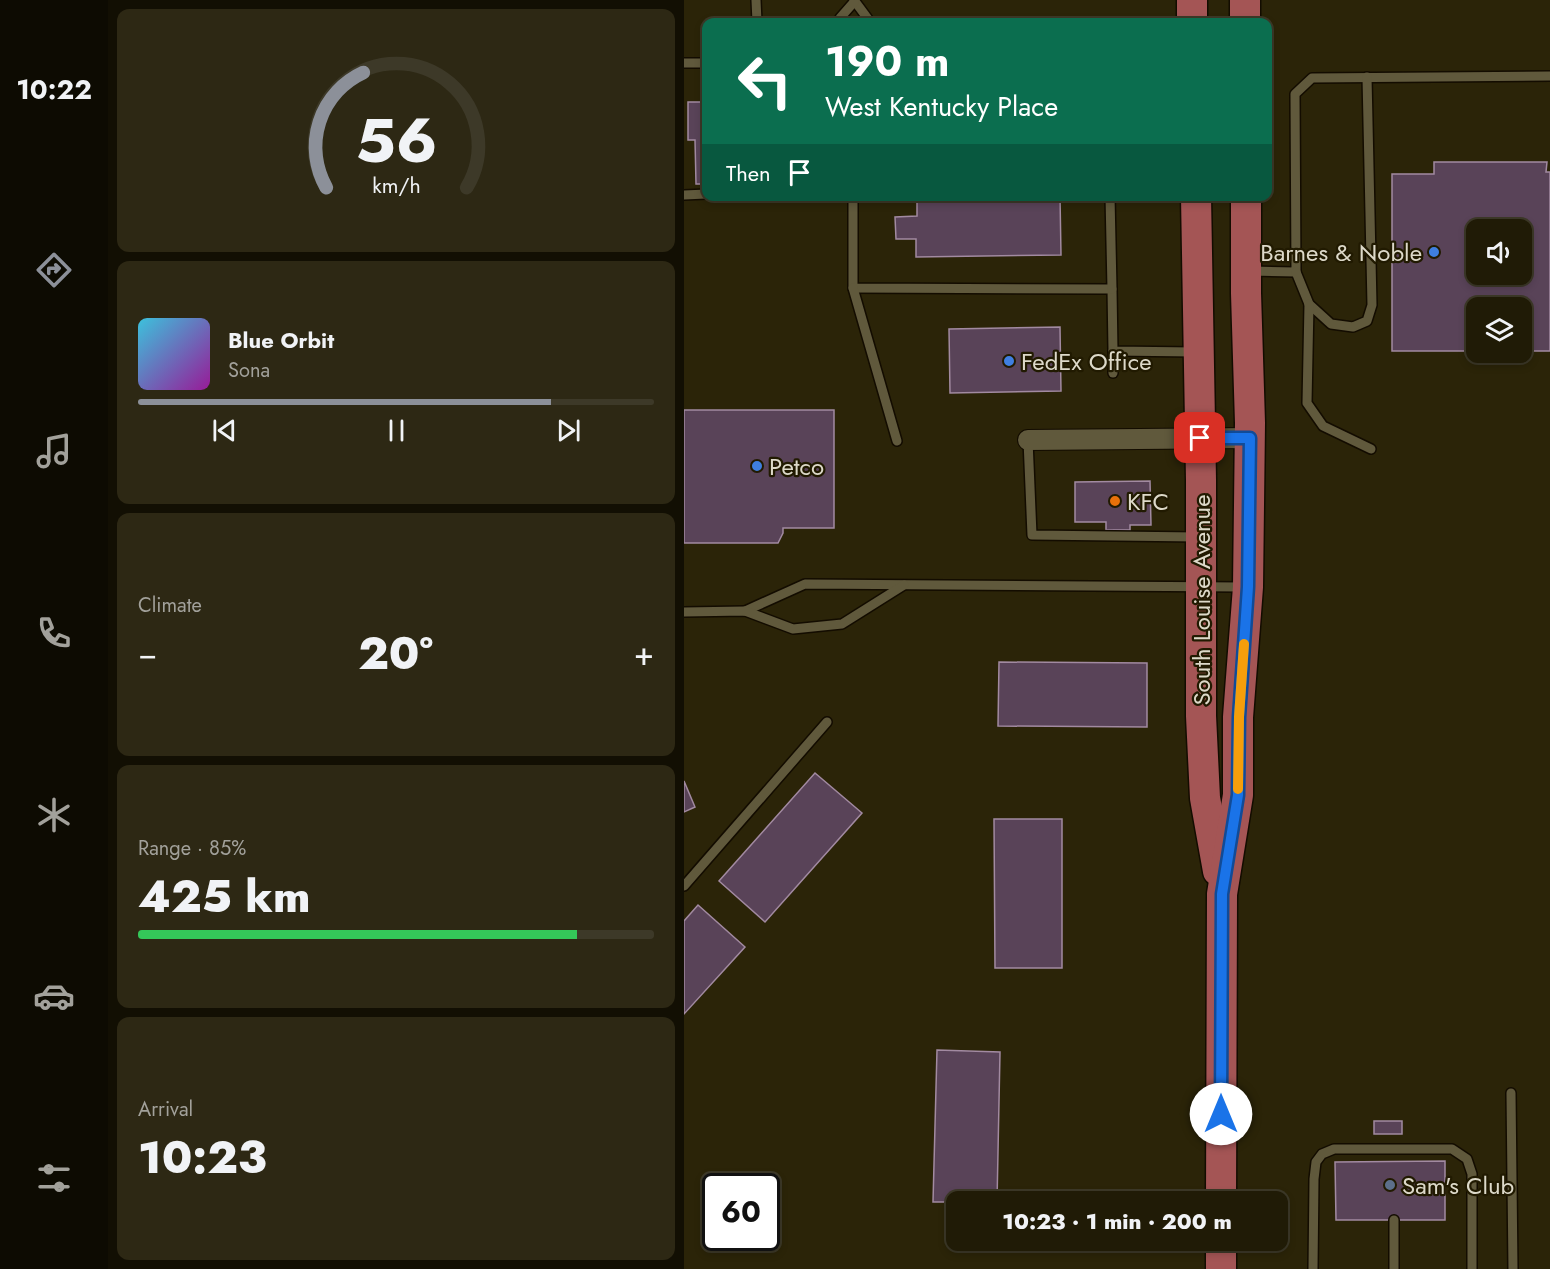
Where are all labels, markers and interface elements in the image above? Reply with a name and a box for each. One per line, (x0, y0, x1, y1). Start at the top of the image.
text: 190 m (825, 31, 949, 92)
icon: left (726, 42, 804, 120)
text: 10:22 (16, 70, 92, 109)
text: West Kentucky Place (825, 87, 1058, 126)
text: 56 (355, 95, 437, 185)
icon: arrive (783, 156, 816, 189)
text: Then (726, 157, 771, 189)
text: km/h (372, 170, 420, 201)
map controls (1466, 219, 1532, 363)
button: sound (1466, 219, 1532, 285)
place label: Barnes & Noble (1260, 235, 1422, 270)
marker: Barnes & Noble (1427, 245, 1441, 259)
icon: directions (33, 249, 75, 291)
button: layers (1466, 297, 1532, 363)
text: Blue Orbit (228, 324, 334, 356)
place label: FedEx Office (1021, 344, 1152, 379)
marker: FedEx Office (1002, 354, 1016, 368)
text: Sona (228, 356, 270, 385)
pin (1174, 412, 1225, 463)
icon: previous (208, 414, 241, 447)
icon: pause (380, 414, 413, 447)
icon: next (552, 414, 585, 447)
icon: arrive (1183, 421, 1216, 454)
icon: music (33, 430, 75, 472)
place label: Petco (769, 449, 824, 484)
marker: Petco (750, 459, 764, 473)
place label: KFC (1127, 484, 1169, 519)
marker: KFC (1108, 494, 1122, 508)
street label: South Louise Avenue (1184, 494, 1219, 706)
text: Climate (138, 591, 202, 620)
icon: phone (33, 612, 75, 654)
text: 20° (358, 621, 433, 686)
text: − (138, 630, 157, 677)
text: + (634, 630, 654, 677)
icon: climate (33, 794, 75, 836)
text: Range · 85% (138, 834, 246, 863)
text: 425 km (138, 864, 311, 929)
icon: car (33, 975, 75, 1017)
position arrow (1189, 1082, 1253, 1146)
text: Arrival (138, 1095, 193, 1124)
text: 10:23 (138, 1125, 267, 1190)
icon: filters (33, 1157, 75, 1199)
place label: Sam's Club (1402, 1168, 1514, 1203)
speed limit sign: 60 (702, 1173, 780, 1251)
marker: Sam's Club (1383, 1178, 1397, 1192)
text: 10:23 · 1 min · 200 m (1002, 1205, 1232, 1237)

